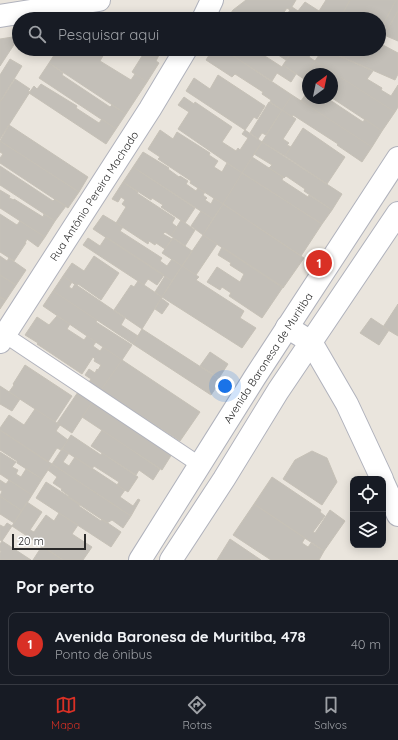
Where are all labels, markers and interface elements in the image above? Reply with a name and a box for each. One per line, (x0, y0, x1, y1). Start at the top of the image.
search box (12, 12, 386, 56)
icon: search (26, 23, 48, 45)
text: Pesquisar aqui (58, 25, 159, 44)
north arrow (302, 68, 338, 104)
street label: Rua Antônio Pereira Machado (47, 128, 141, 264)
pin: 1 (306, 248, 332, 278)
street label: Avenida Baronesa de Muritiba (220, 290, 316, 426)
your location (215, 376, 235, 396)
map controls (350, 476, 386, 548)
button: locate (350, 476, 386, 512)
button: layers (350, 512, 386, 548)
scale bar (12, 532, 86, 551)
text: 20 m (18, 534, 44, 548)
text: Por perto (16, 576, 94, 597)
text: Avenida Baronesa de Muritiba, 478 (55, 627, 306, 646)
text: 1 (27, 636, 33, 652)
text: 40 m (351, 636, 381, 652)
text: Ponto de ônibus (55, 646, 152, 662)
tab: Mapa (51, 694, 80, 732)
tab: Rotas (182, 694, 212, 732)
tab: Salvos (314, 694, 347, 732)

